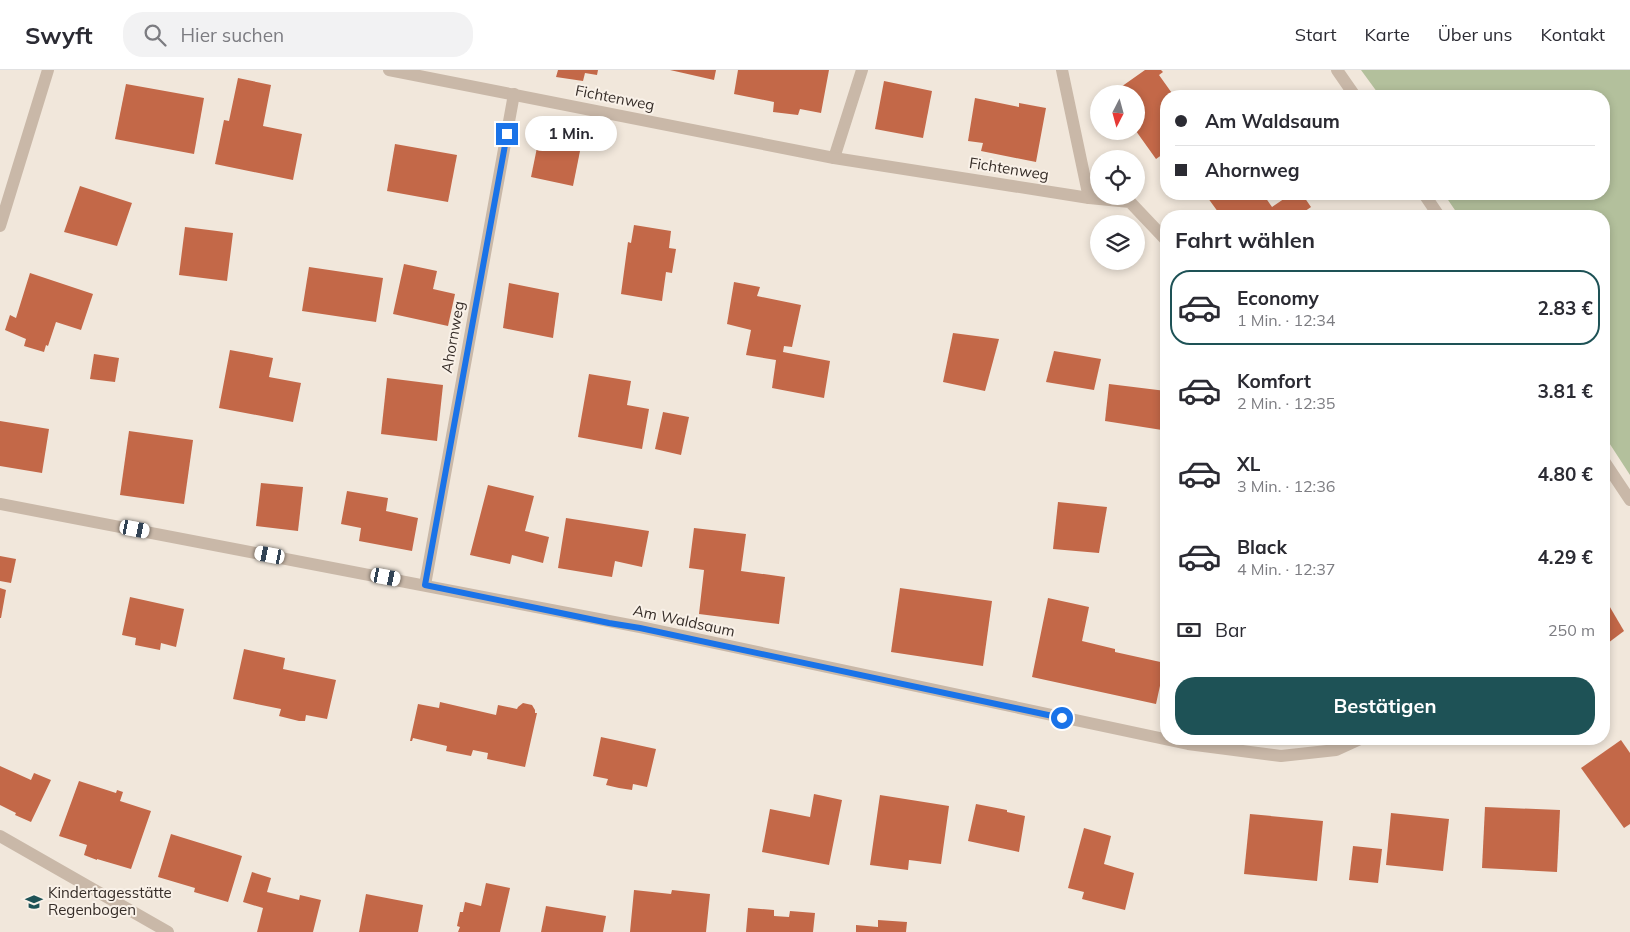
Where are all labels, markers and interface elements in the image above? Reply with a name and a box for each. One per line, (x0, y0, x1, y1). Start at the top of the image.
search box (123, 12, 473, 57)
text: Swyft (25, 20, 93, 50)
icon: search (141, 21, 169, 49)
text: Hier suchen (181, 23, 284, 47)
text: Start (1295, 23, 1336, 46)
text: Karte (1364, 23, 1410, 46)
text: Über uns (1438, 23, 1513, 46)
text: Kontakt (1541, 23, 1605, 46)
street label: Fichtenweg (574, 81, 656, 115)
north arrow (1090, 85, 1145, 140)
map controls (1090, 85, 1145, 270)
text: Am Waldsaum (1205, 109, 1340, 133)
callout: 1 Min. (524, 116, 617, 152)
route end (496, 123, 518, 145)
text: 1 Min. (548, 123, 594, 143)
button: locate (1090, 150, 1145, 205)
street label: Fichtenweg (968, 153, 1050, 184)
text: Ahornweg (1205, 158, 1300, 182)
button: layers (1090, 215, 1145, 270)
text: Fahrt wählen (1175, 226, 1315, 254)
icon: car (1177, 285, 1222, 330)
text: Economy (1237, 286, 1319, 310)
text: 2.83 € (1537, 296, 1593, 320)
street label: Ahornweg (437, 299, 468, 374)
text: 1 Min. · 12:34 (1237, 310, 1335, 330)
icon: car (1177, 368, 1222, 413)
text: Komfort (1237, 369, 1311, 393)
text: 3.81 € (1537, 379, 1593, 403)
text: 2 Min. · 12:35 (1237, 393, 1335, 413)
icon: car (1177, 451, 1222, 496)
text: XL (1237, 452, 1260, 476)
text: 4.80 € (1537, 462, 1593, 486)
text: 3 Min. · 12:36 (1237, 476, 1335, 496)
car (118, 519, 151, 539)
icon: car (1177, 534, 1222, 579)
text: Black (1237, 535, 1287, 559)
car (253, 545, 286, 565)
text: 4.29 € (1537, 545, 1593, 569)
text: 4 Min. · 12:37 (1237, 559, 1335, 579)
car (369, 567, 402, 587)
street label: Am Waldsaum (631, 600, 737, 641)
icon: cash (1175, 616, 1203, 644)
text: Bar (1215, 618, 1246, 642)
text: 250 m (1548, 620, 1595, 640)
button: Bestätigen (1175, 677, 1595, 735)
route start (1051, 707, 1073, 729)
place label: Kindertagesstätte Regenbogen (48, 883, 172, 919)
school or university icon: Kindertagesstätte Regenbogen (24, 892, 44, 912)

